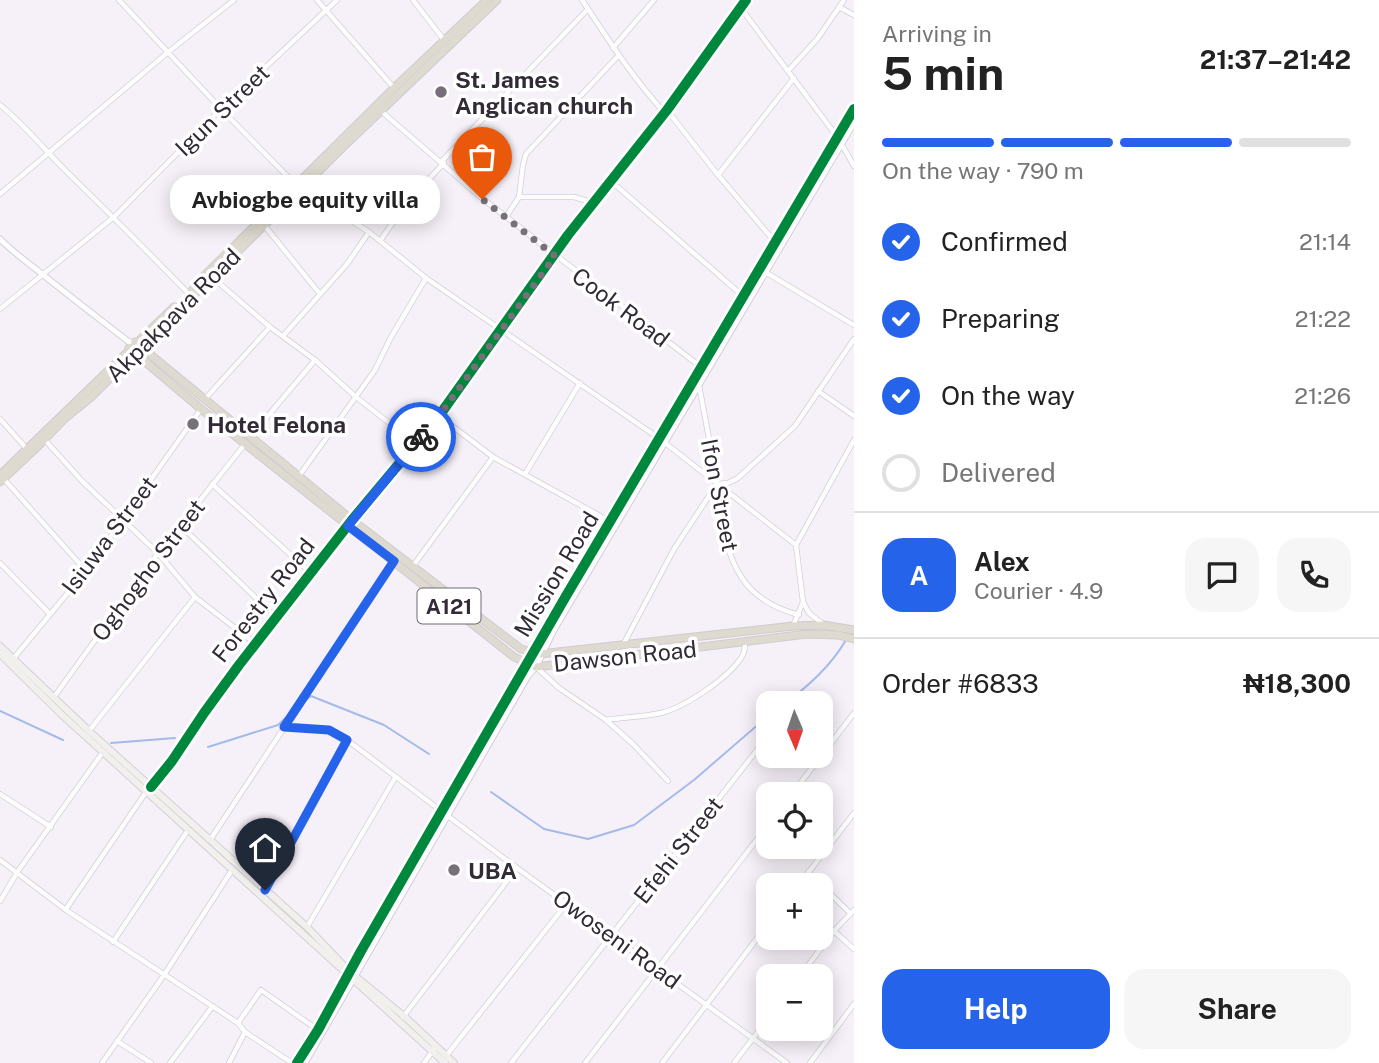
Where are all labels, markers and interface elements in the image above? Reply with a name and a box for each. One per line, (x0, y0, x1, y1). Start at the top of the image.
text: Arriving in (882, 20, 992, 47)
text: 21:37–21:42 (1200, 44, 1351, 75)
text: 5 min (882, 46, 1004, 100)
street label: Igun Street (170, 59, 274, 161)
place label: St. James Anglican church (455, 66, 633, 119)
marker: St. James Anglican church (433, 84, 449, 100)
pin (452, 127, 512, 199)
icon: bag (463, 138, 501, 176)
text: On the way · 790 m (882, 157, 1084, 184)
callout: Avbiogbe equity villa (171, 174, 440, 224)
text: Avbiogbe equity villa (191, 186, 419, 213)
icon: check (882, 223, 920, 261)
text: Confirmed (941, 226, 1068, 257)
text: 21:14 (1299, 228, 1351, 255)
street label: Akpakpava Road (100, 242, 246, 388)
street label: Cook Road (567, 262, 675, 352)
icon: check (882, 300, 920, 338)
text: Preparing (941, 303, 1060, 334)
text: 21:22 (1295, 305, 1351, 332)
icon: check (882, 377, 920, 415)
text: On the way (941, 380, 1075, 411)
text: 21:26 (1294, 382, 1351, 409)
courier (386, 402, 456, 472)
place label: Hotel Felona (207, 411, 346, 438)
marker: Hotel Felona (185, 416, 201, 432)
icon: bike (402, 418, 440, 456)
street label: Ifon Street (696, 436, 744, 554)
text: Delivered (941, 457, 1056, 488)
street label: Isiuwa Street (56, 471, 162, 599)
street label: Oghogho Street (86, 494, 210, 646)
street label: Mission Road (508, 506, 604, 642)
street label: Forestry Road (206, 533, 320, 667)
button: chat (1185, 538, 1259, 612)
button: phone (1277, 538, 1351, 612)
text: Alex (974, 546, 1030, 577)
text: A (910, 560, 928, 591)
text: Courier · 4.9 (974, 577, 1103, 604)
road number: A121 (418, 588, 480, 624)
street label: Dawson Road (552, 635, 698, 677)
text: Order #6833 (882, 668, 1039, 699)
text: ₦18,300 (1243, 668, 1351, 699)
north arrow (756, 691, 833, 768)
map controls (756, 691, 833, 1041)
button: locate (756, 782, 833, 859)
street label: Efehi Street (628, 791, 728, 909)
pin (235, 818, 295, 890)
icon: home (246, 829, 284, 867)
place label: UBA (468, 857, 517, 884)
marker: UBA (446, 862, 462, 878)
button: + (756, 873, 833, 950)
street label: Owoseni Road (548, 884, 686, 994)
button: − (756, 964, 833, 1041)
button: Help (882, 969, 1110, 1049)
button: Share (1124, 969, 1351, 1049)

